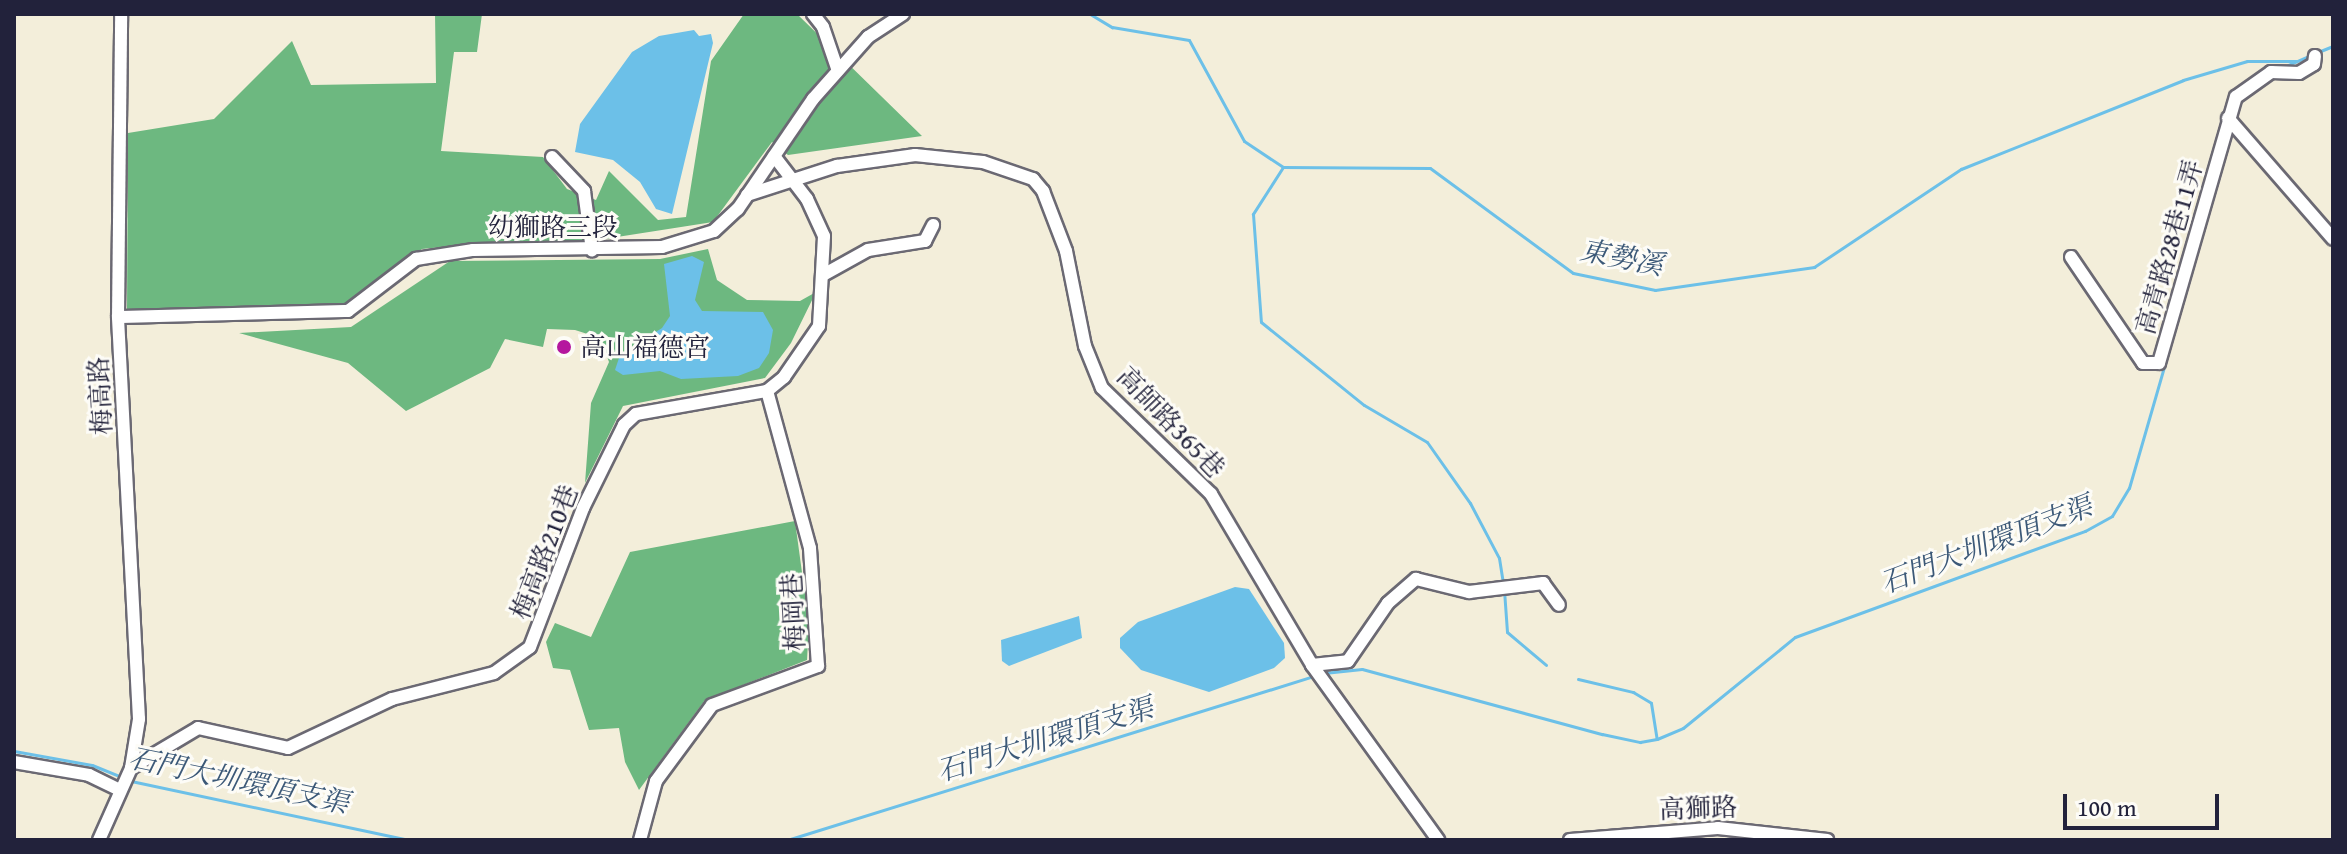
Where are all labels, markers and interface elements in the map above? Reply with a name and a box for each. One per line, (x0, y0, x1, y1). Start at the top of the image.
street label: 高青路28巷11弄 (2129, 156, 2209, 338)
street label: 幼獅路三段 (488, 211, 618, 243)
water label: 東勢溪 (1578, 232, 1666, 282)
place label: 高山福德宮 (580, 331, 710, 363)
marker: 高山福德宮 (555, 338, 573, 356)
street label: 梅高路 (82, 356, 118, 436)
street label: 高師路365巷 (1111, 360, 1231, 484)
street label: 梅高路210巷 (504, 480, 584, 624)
water label: 石門大圳環頂支渠 (1875, 488, 2097, 600)
street label: 梅岡巷 (775, 572, 811, 652)
water label: 石門大圳環頂支渠 (933, 690, 1157, 788)
water label: 石門大圳環頂支渠 (126, 740, 352, 820)
scale bar (2067, 778, 2223, 828)
text: 100 m (2077, 790, 2137, 825)
street label: 高獅路 (1658, 791, 1738, 825)

